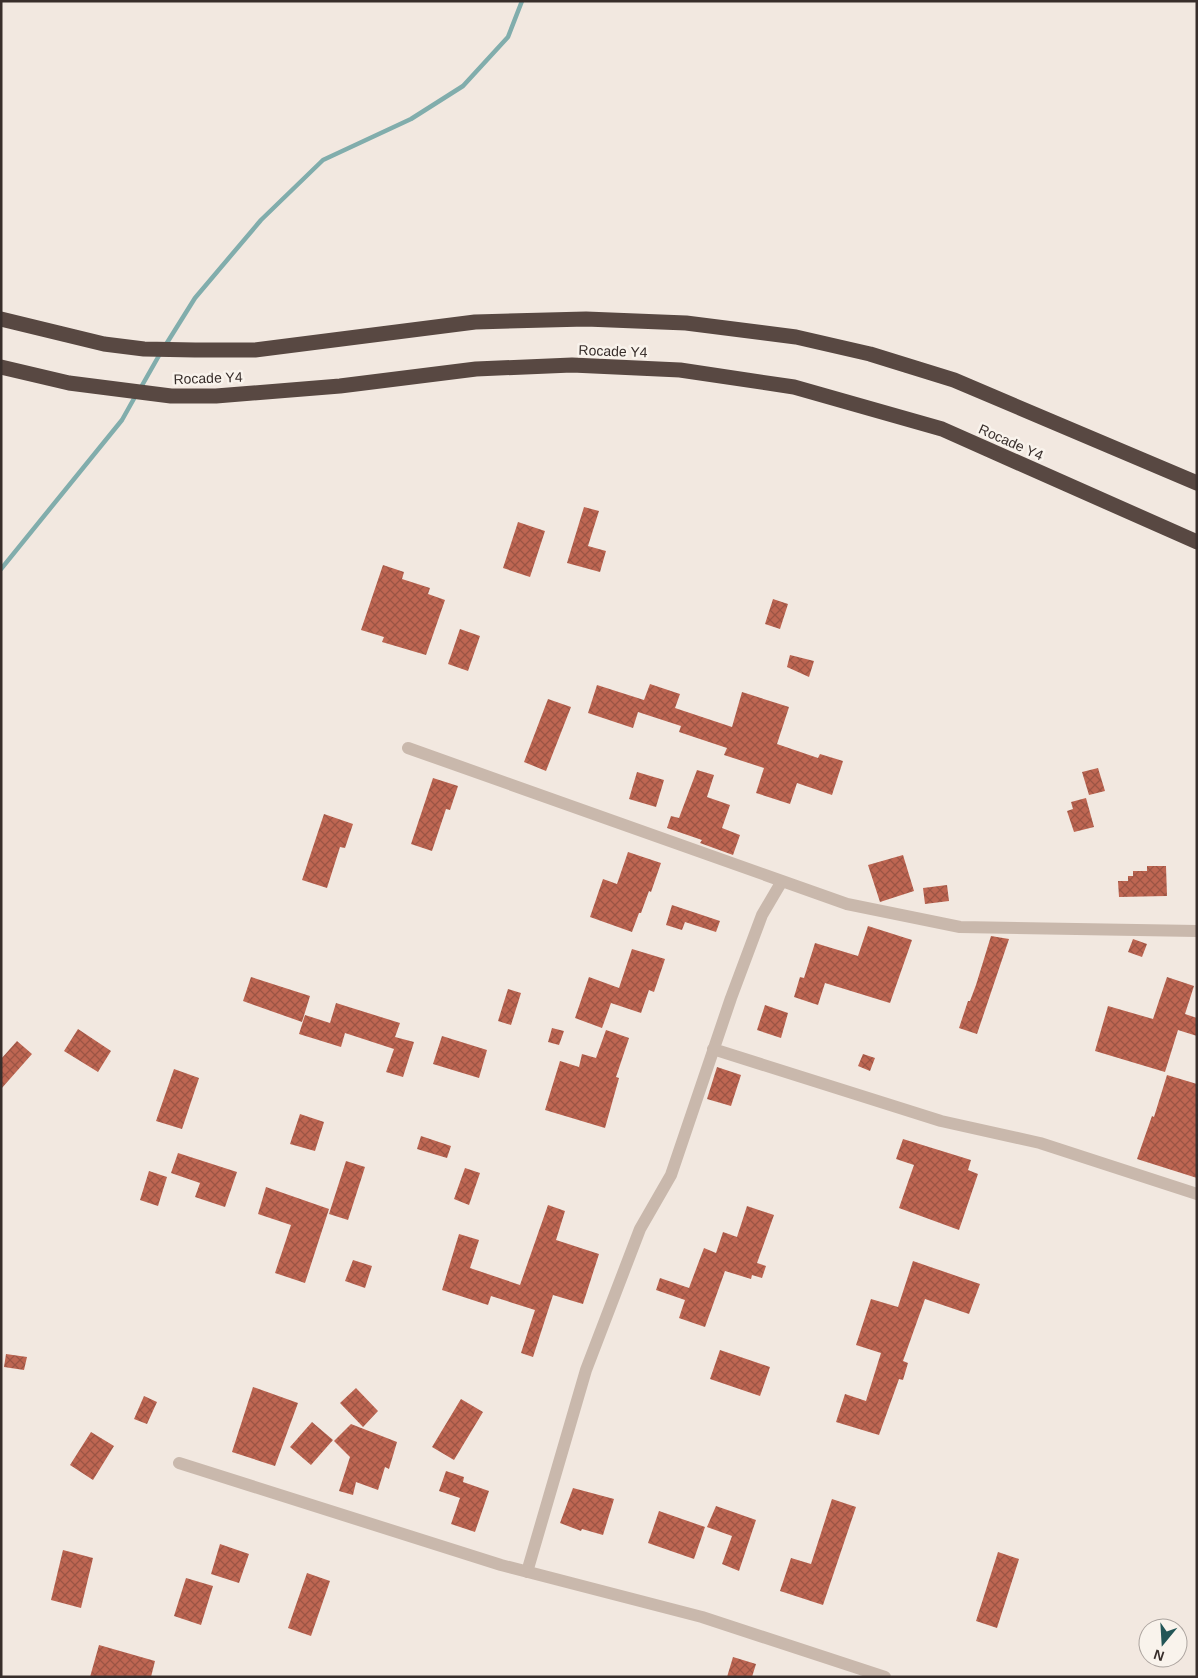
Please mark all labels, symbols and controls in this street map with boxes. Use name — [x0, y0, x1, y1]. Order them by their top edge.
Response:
street label: Rocade Y4 — [578, 342, 648, 360]
street label: Rocade Y4 — [173, 369, 243, 387]
street label: Rocade Y4 — [976, 421, 1046, 463]
north arrow — [1138, 1618, 1188, 1668]
text: N — [1152, 1646, 1166, 1665]

